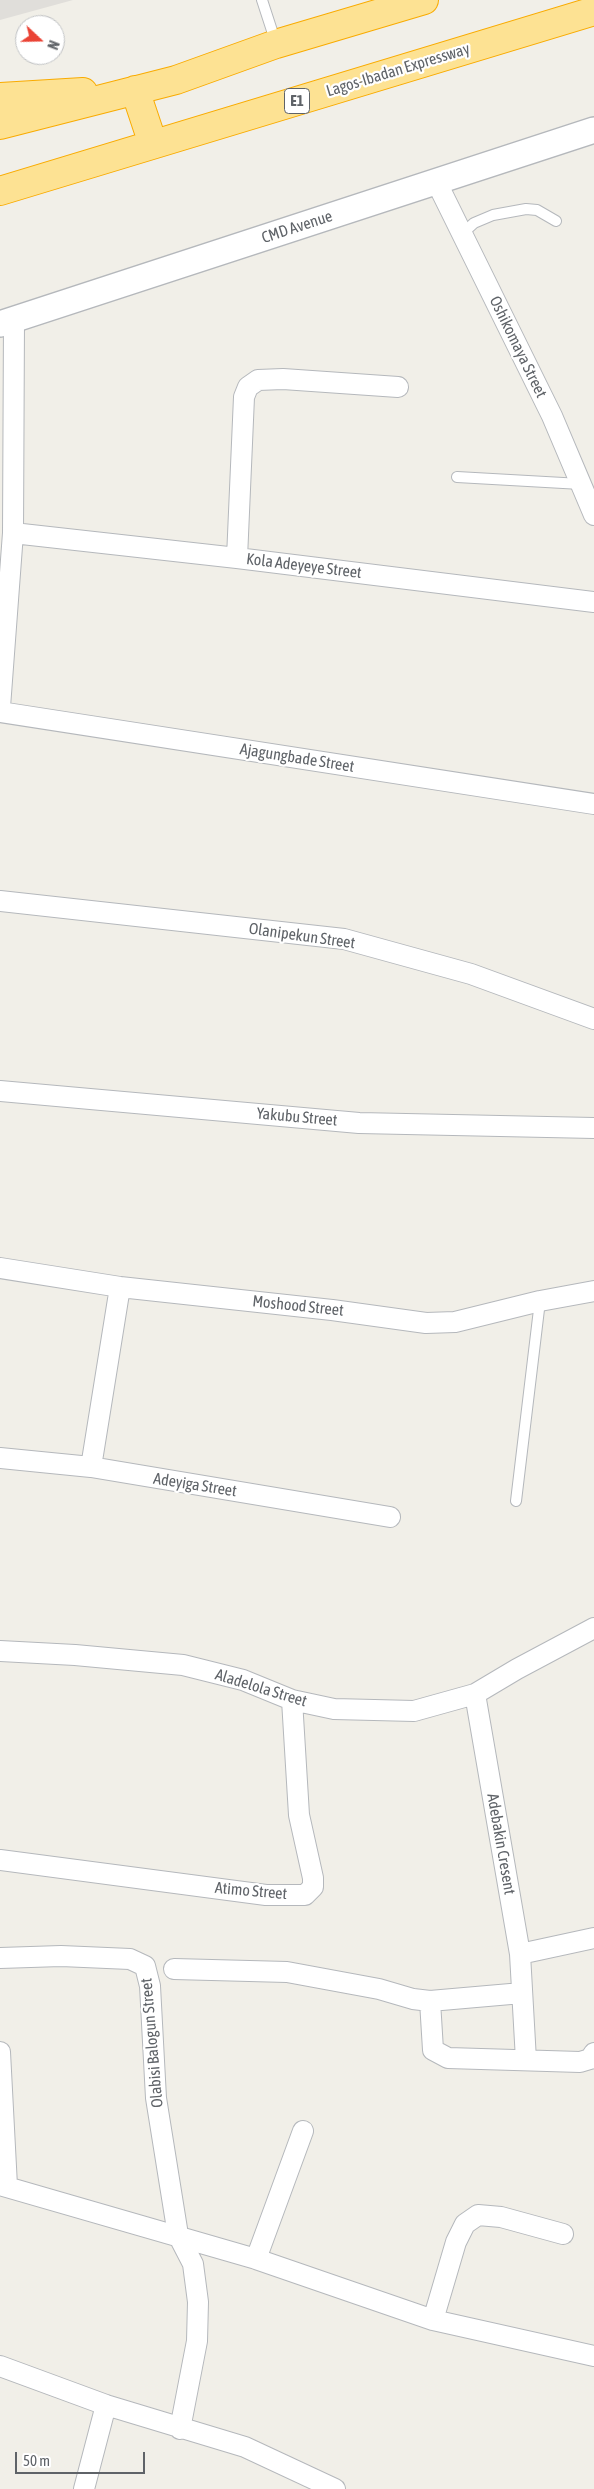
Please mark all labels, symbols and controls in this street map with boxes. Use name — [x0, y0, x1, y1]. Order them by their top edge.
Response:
north arrow — [15, 15, 65, 65]
text: N — [44, 38, 62, 52]
street label: Lagos-Ibadan Expressway — [324, 39, 472, 101]
road number: E1 — [284, 88, 310, 114]
street label: CMD Avenue — [259, 207, 335, 247]
street label: Oshikomaya Street — [485, 293, 551, 401]
street label: Kola Adeyeye Street — [245, 549, 363, 583]
street label: Ajagungbade Street — [239, 739, 355, 777]
street label: Olanipekun Street — [248, 919, 356, 953]
street label: Yakubu Street — [256, 1104, 338, 1130]
street label: Moshood Street — [251, 1292, 345, 1320]
street label: Adeyiga Street — [152, 1469, 238, 1501]
street label: Aladelola Street — [213, 1665, 309, 1711]
street label: Adebakin Cresent — [483, 1792, 519, 1896]
street label: Atimo Street — [214, 1878, 288, 1904]
street label: Olabisi Balogun Street — [137, 1977, 167, 2109]
scale bar — [18, 2442, 148, 2474]
text: 50 m — [23, 2452, 50, 2469]

